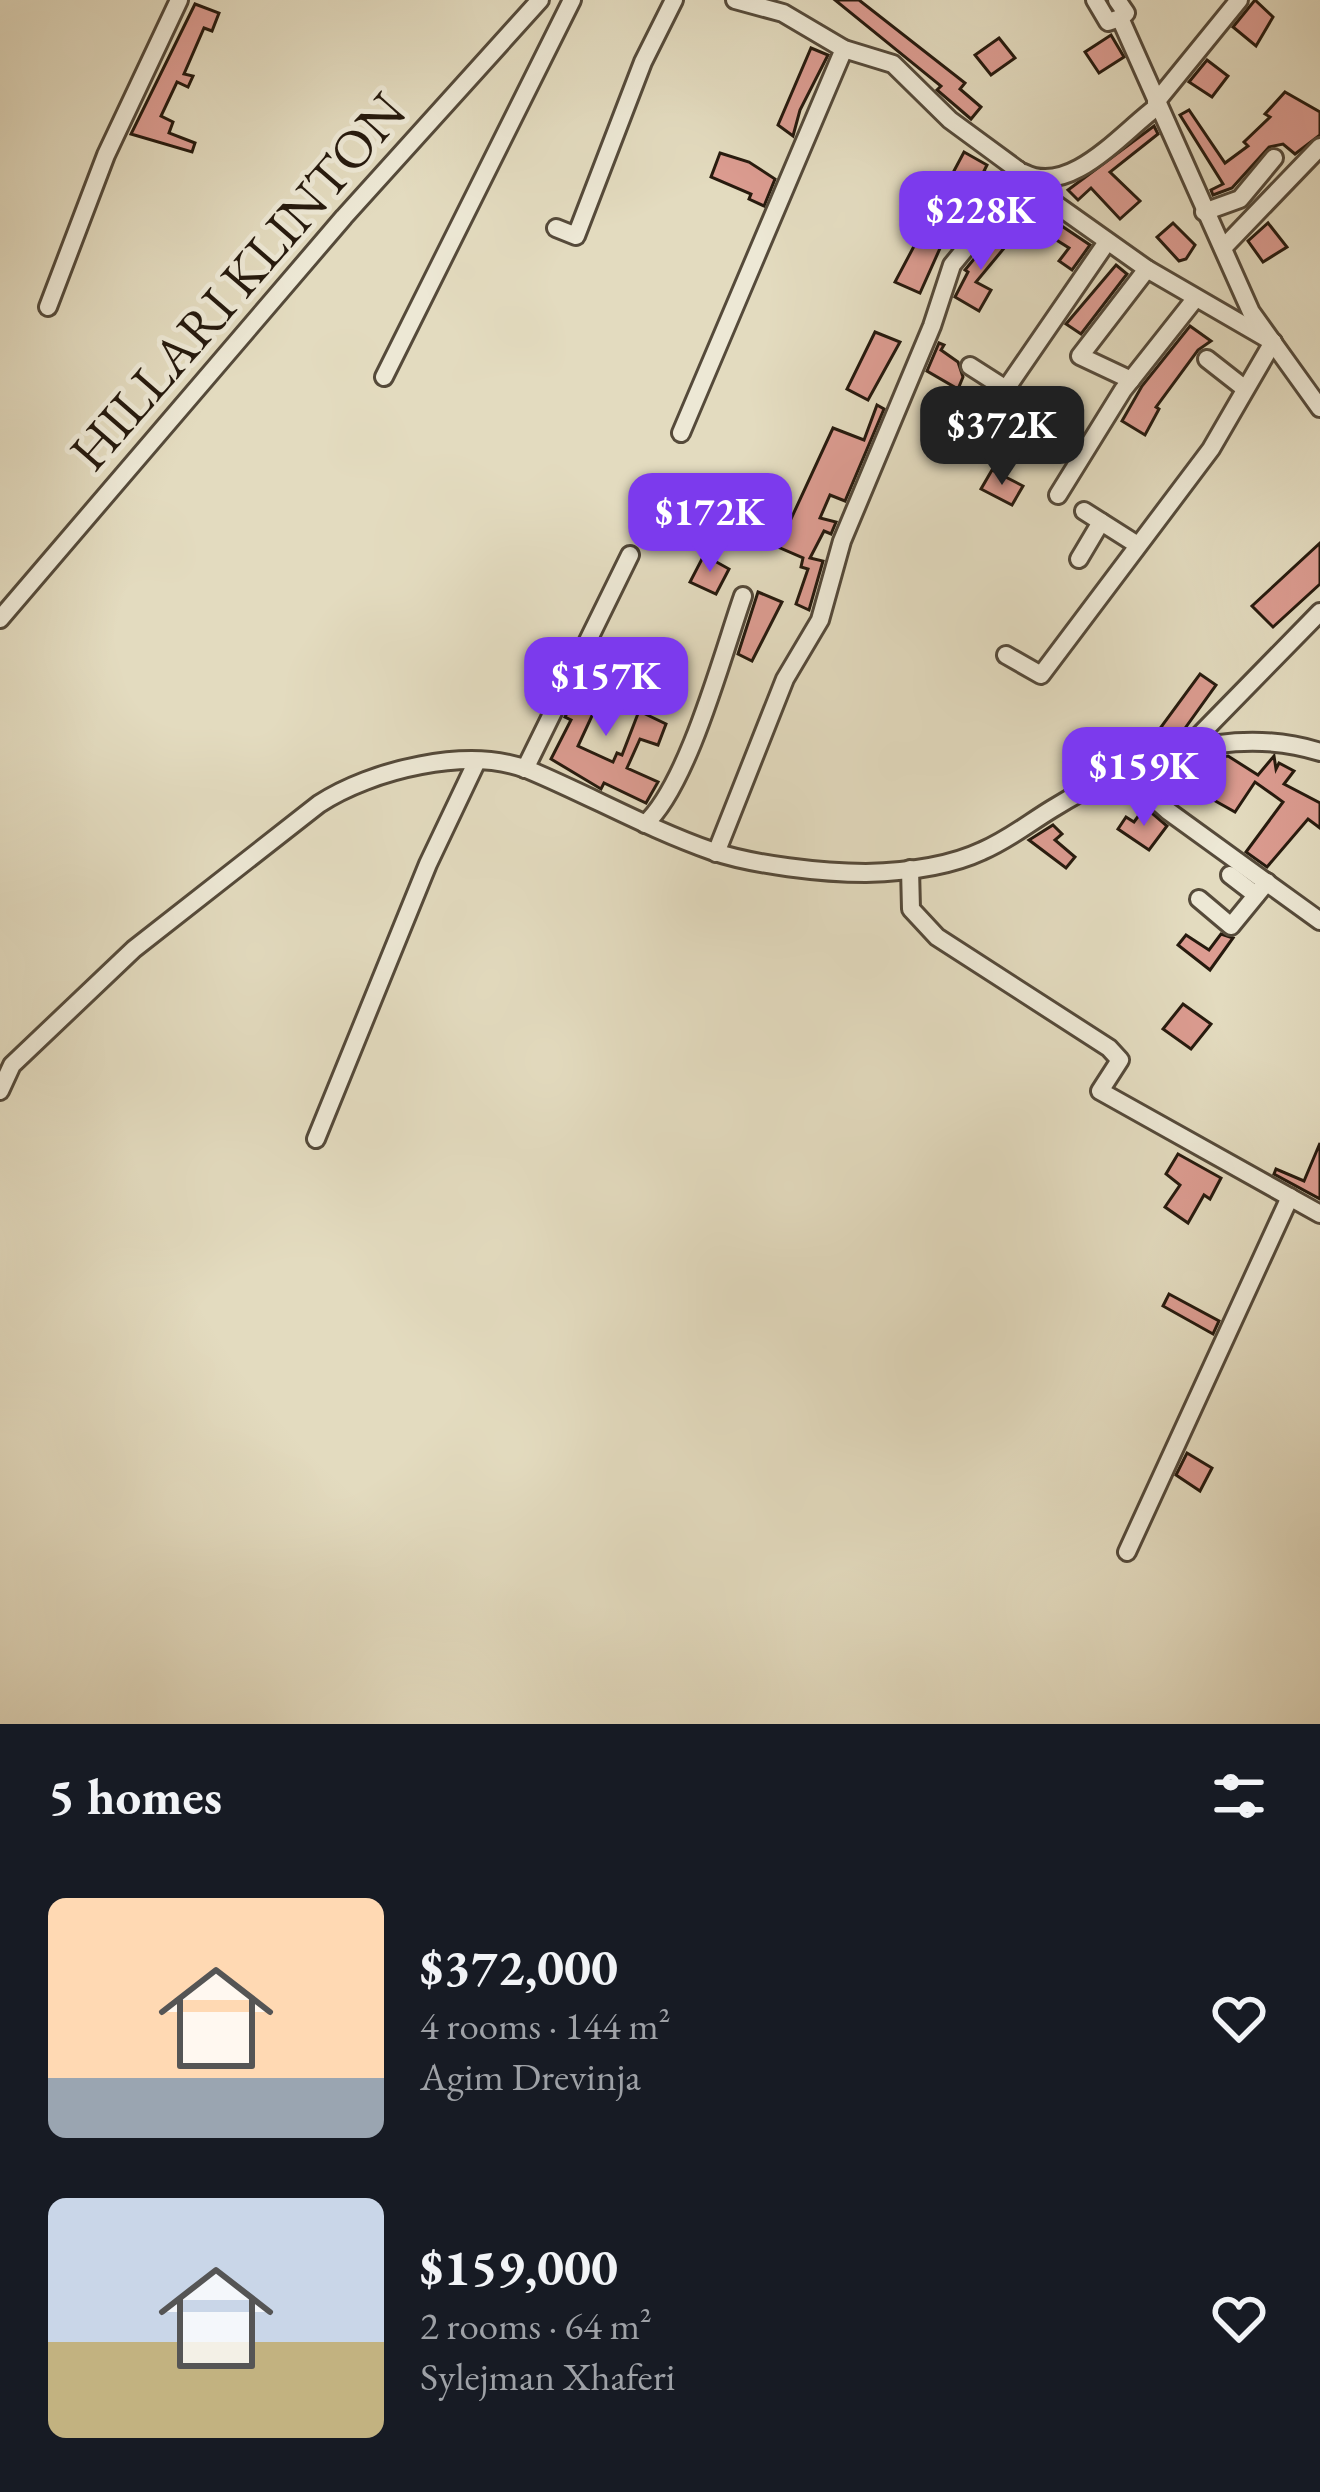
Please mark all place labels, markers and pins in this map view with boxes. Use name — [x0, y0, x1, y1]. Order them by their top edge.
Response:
pin: $228K — [897, 171, 1065, 273]
pin: $372K — [918, 386, 1086, 488]
pin: $172K — [626, 473, 794, 575]
pin: $157K — [522, 637, 690, 739]
pin: $159K — [1060, 727, 1228, 829]

